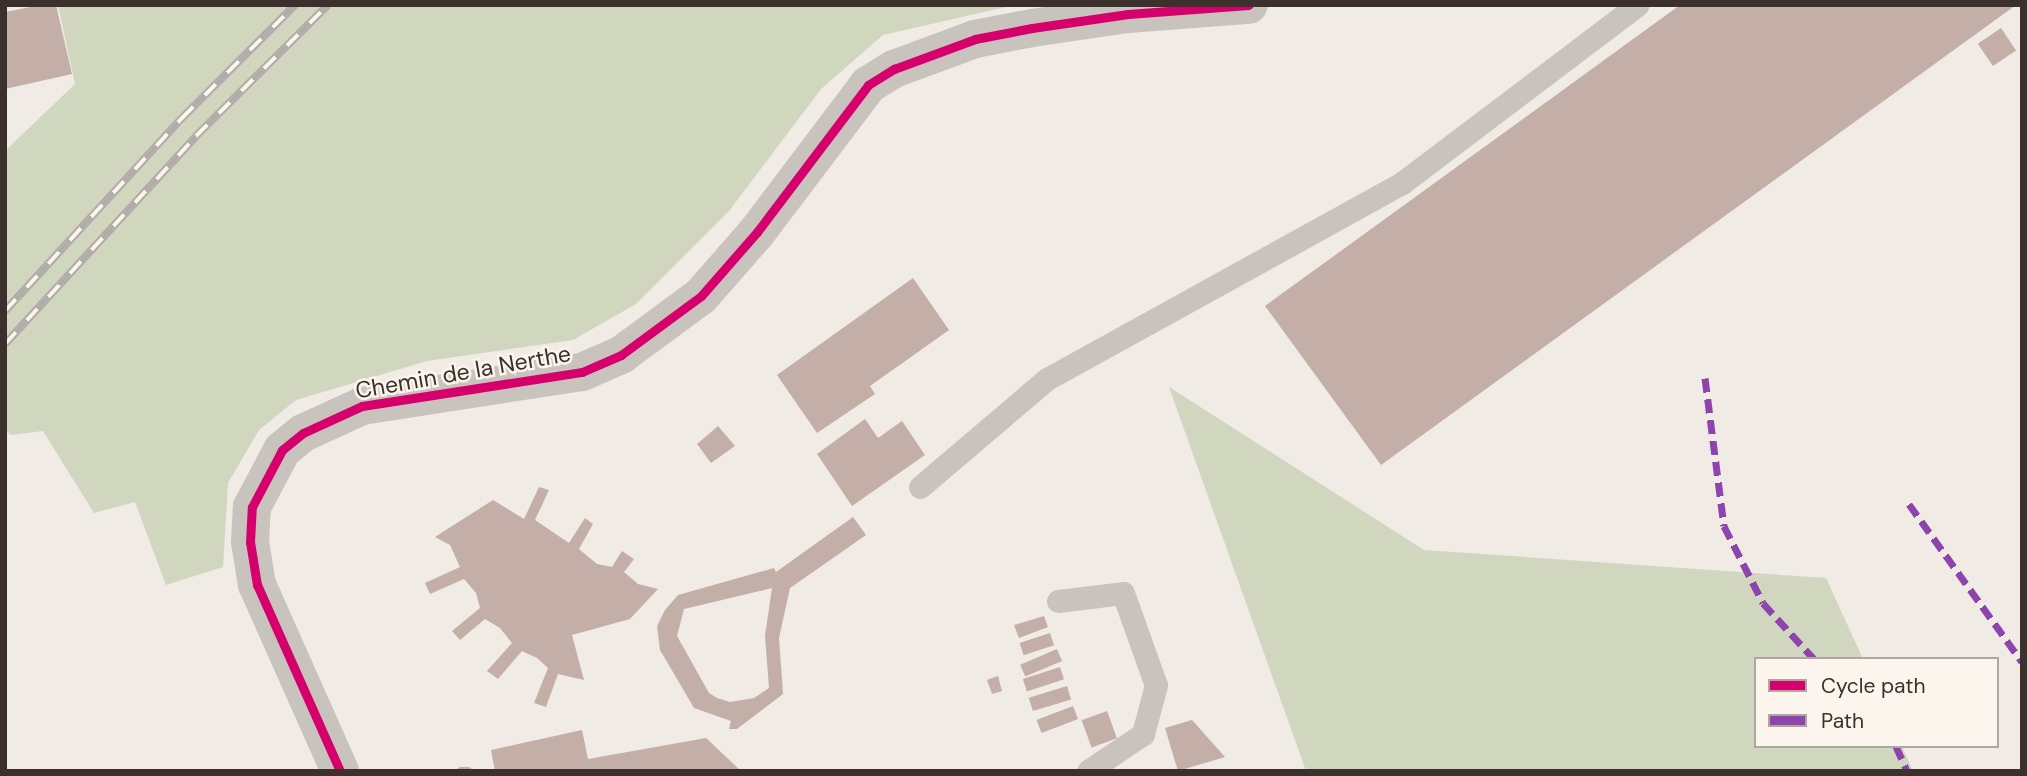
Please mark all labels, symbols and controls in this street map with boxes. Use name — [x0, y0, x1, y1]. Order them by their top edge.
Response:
street label: Chemin de la Nerthe — [353, 339, 573, 405]
legend — [1754, 657, 1999, 748]
text: Cycle path — [1821, 672, 1926, 700]
text: Path — [1821, 707, 1864, 735]

